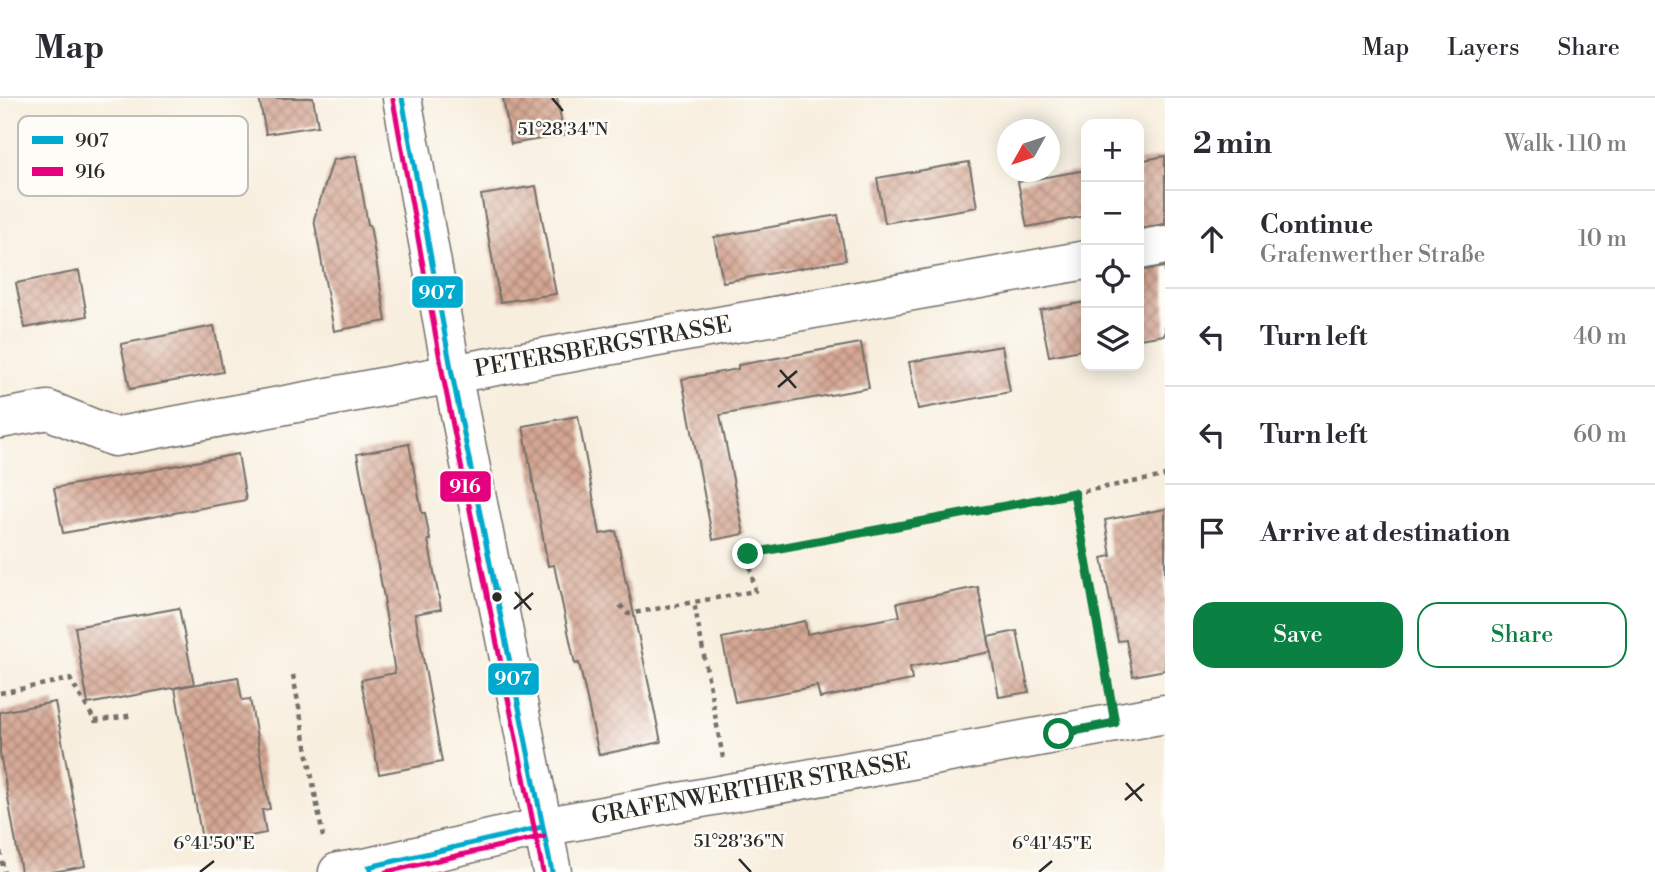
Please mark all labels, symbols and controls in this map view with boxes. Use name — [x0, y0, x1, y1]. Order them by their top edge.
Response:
text: Map — [35, 28, 104, 69]
text: Map — [1362, 33, 1409, 63]
text: Layers — [1447, 33, 1519, 63]
text: Share — [1557, 33, 1620, 63]
legend — [18, 116, 248, 196]
text: 51°28'34"N — [518, 118, 609, 141]
north arrow — [997, 119, 1060, 182]
map controls — [1081, 119, 1144, 371]
button: + — [1081, 119, 1144, 182]
text: 2 min — [1193, 125, 1272, 163]
text: 907 — [75, 129, 109, 153]
text: Walk · 110 m — [1504, 130, 1627, 158]
text: 916 — [75, 160, 105, 184]
button: − — [1081, 182, 1144, 245]
text: Continue — [1260, 209, 1373, 241]
icon: ahead — [1193, 220, 1231, 258]
text: 10 m — [1578, 225, 1627, 253]
text: Grafenwerther Straße — [1260, 241, 1485, 269]
button: locate — [1081, 245, 1144, 308]
line badge: 907 — [411, 275, 464, 309]
text: 907 — [419, 281, 455, 305]
button: layers — [1081, 308, 1144, 371]
street label: PETERSBERGSTRASSE — [472, 311, 734, 383]
icon: left — [1193, 318, 1231, 356]
text: Turn left — [1260, 321, 1368, 353]
text: 40 m — [1573, 323, 1627, 351]
icon: left — [1193, 416, 1231, 454]
text: Turn left — [1260, 419, 1368, 451]
text: 60 m — [1573, 421, 1627, 449]
line badge: 916 — [439, 470, 492, 503]
text: 916 — [449, 475, 481, 499]
icon: arrive — [1193, 514, 1231, 552]
text: Arrive at destination — [1260, 517, 1510, 549]
route end — [732, 538, 763, 569]
unlabelled marker — [490, 590, 504, 604]
button: Save — [1193, 602, 1403, 668]
button: Share — [1417, 602, 1627, 668]
line badge: 907 — [487, 662, 540, 696]
text: 907 — [495, 667, 531, 691]
route start — [1043, 718, 1074, 749]
street label: GRAFENWERTHER STRASSE — [589, 747, 913, 831]
text: 51°28'36"N — [694, 830, 785, 853]
text: 6°41'50"E — [173, 832, 255, 855]
text: 6°41'45"E — [1012, 832, 1092, 855]

